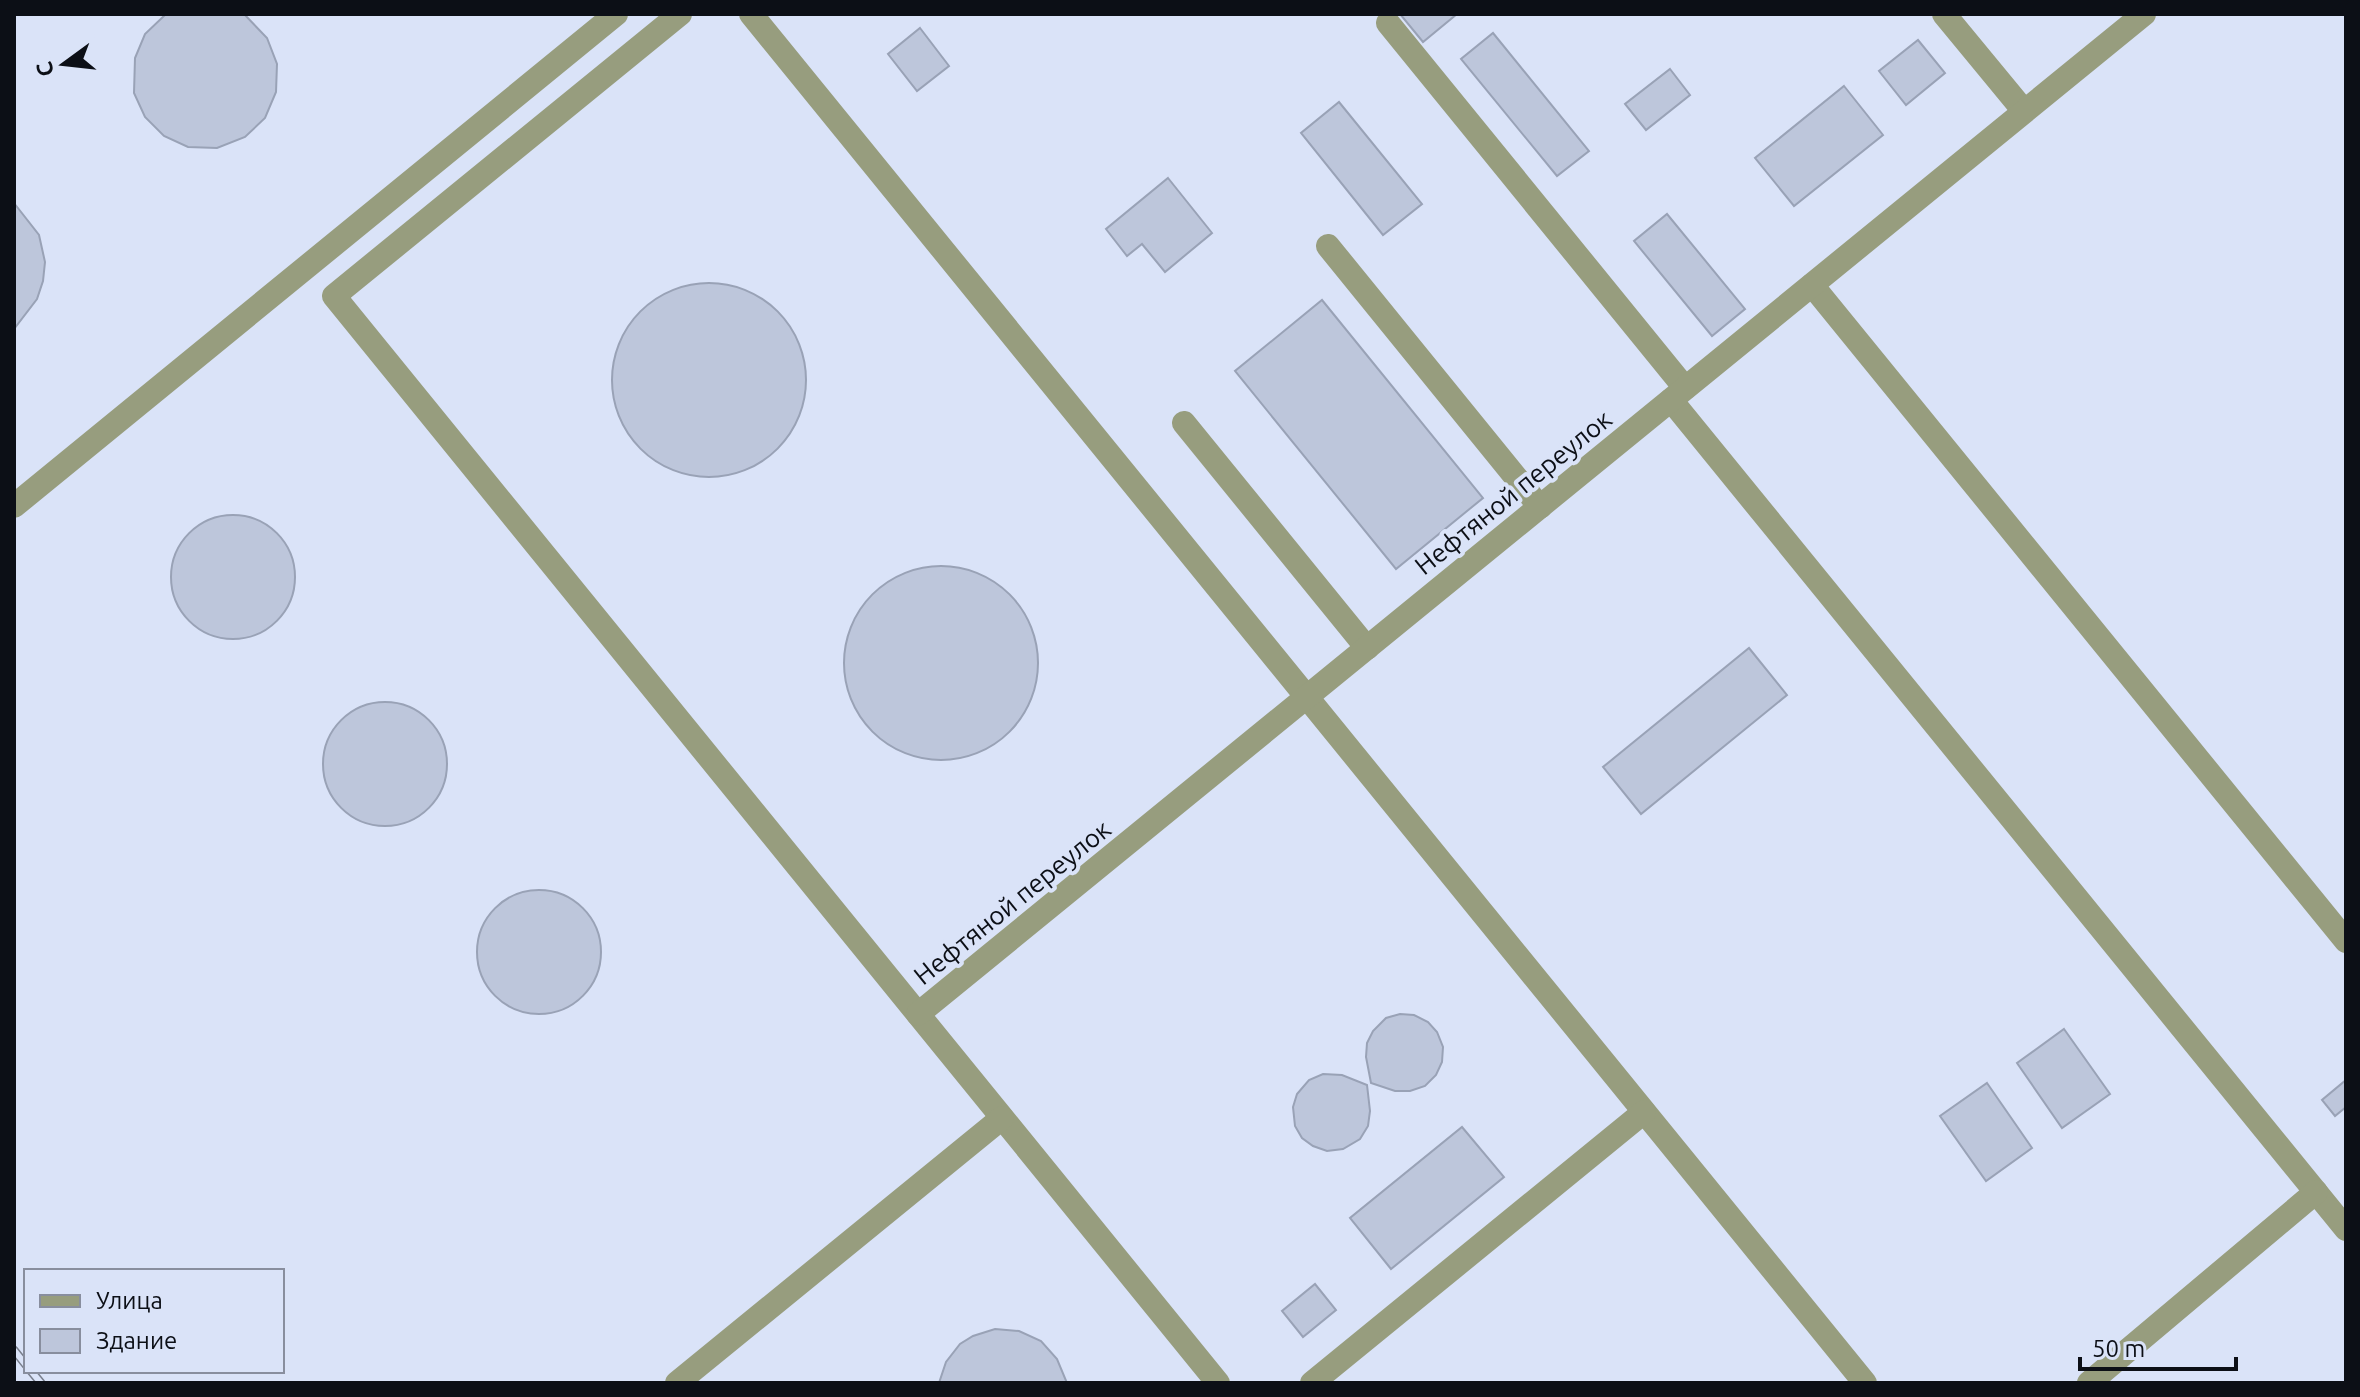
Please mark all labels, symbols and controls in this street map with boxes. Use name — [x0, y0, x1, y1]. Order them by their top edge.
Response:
north arrow — [24, 24, 104, 104]
text: С — [30, 59, 58, 79]
street label: Нефтяной переулок — [1409, 404, 1617, 580]
street label: Нефтяной переулок — [908, 814, 1116, 990]
legend — [24, 1269, 284, 1373]
text: Улица — [96, 1287, 163, 1314]
scale bar — [2080, 1321, 2236, 1371]
text: Здание — [96, 1327, 177, 1354]
text: 50 m — [2092, 1335, 2145, 1362]

